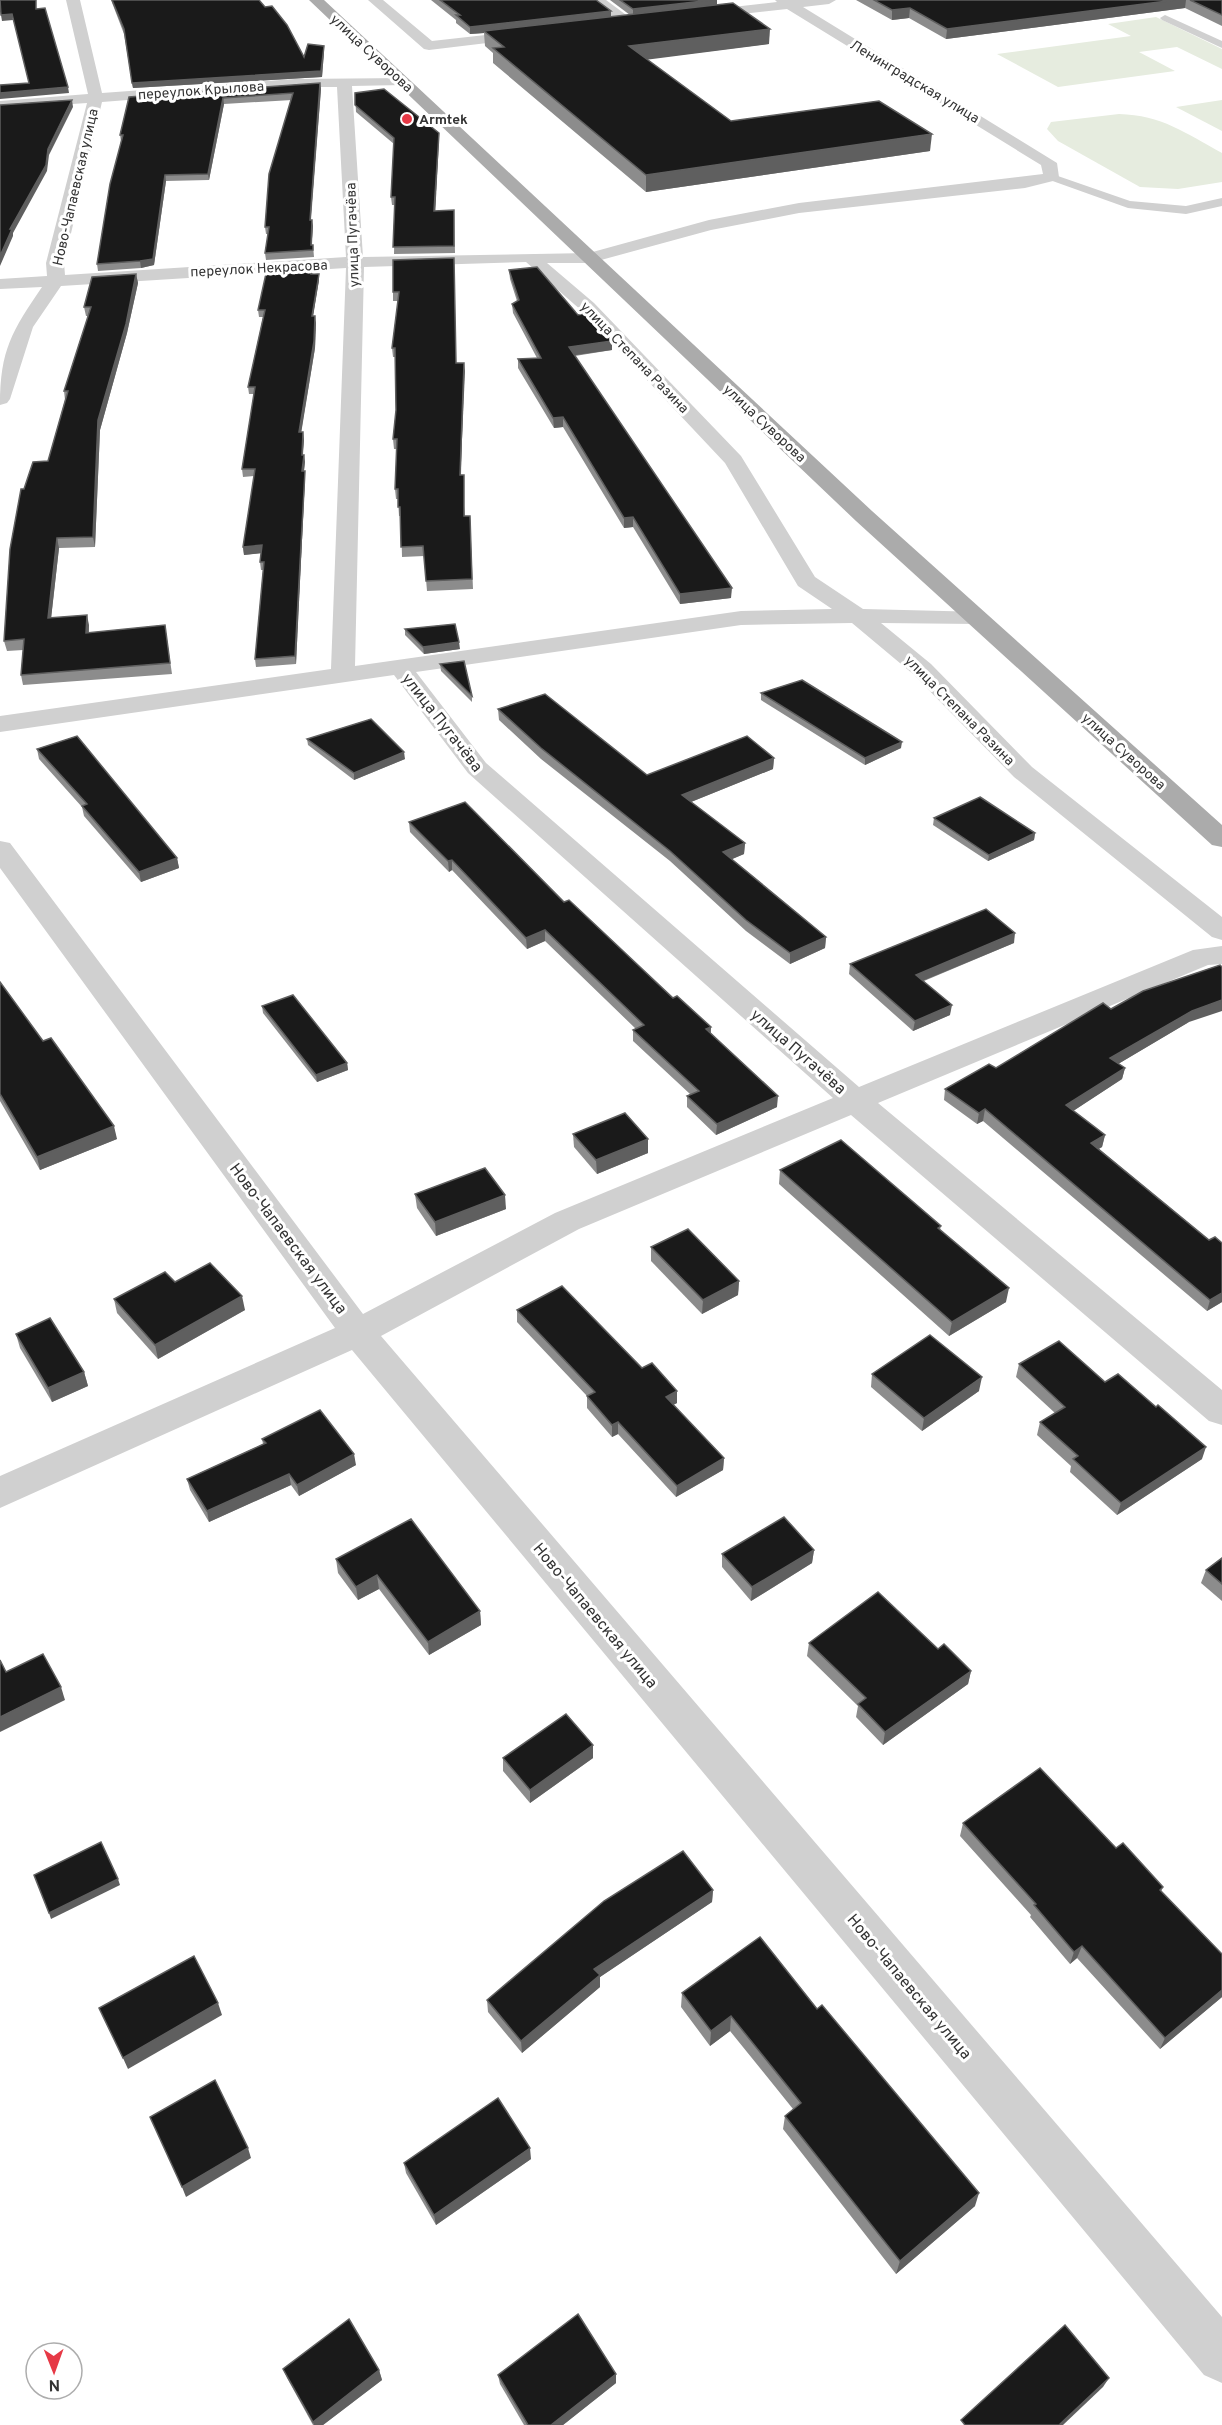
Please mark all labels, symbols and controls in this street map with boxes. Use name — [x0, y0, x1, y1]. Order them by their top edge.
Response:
street label: улица Суворова — [326, 11, 416, 97]
street label: Ленинградская улица — [846, 37, 982, 128]
street label: переулок Крылова — [137, 79, 265, 104]
street label: Ново-Чапаевская улица — [50, 107, 103, 268]
marker: Armtek — [400, 112, 414, 126]
place label: Armtek — [419, 112, 468, 129]
street label: улица Пугачёва — [343, 182, 364, 288]
street label: переулок Некрасова — [190, 257, 328, 282]
street label: улица Степана Разина — [576, 299, 692, 417]
street label: улица Суворова — [719, 381, 809, 467]
street label: улица Степана Разина — [900, 652, 1018, 770]
street label: улица Пугачёва — [397, 670, 486, 777]
street label: улица Суворова — [1078, 710, 1168, 794]
street label: улица Пугачёва — [746, 1006, 850, 1099]
street label: Ново-Чапаевская улица — [224, 1160, 351, 1319]
street label: Ново-Чапаевская улица — [528, 1540, 661, 1693]
street label: Ново-Чапаевская улица — [842, 1911, 975, 2064]
north arrow — [24, 2341, 84, 2401]
text: N — [48, 2374, 60, 2394]

